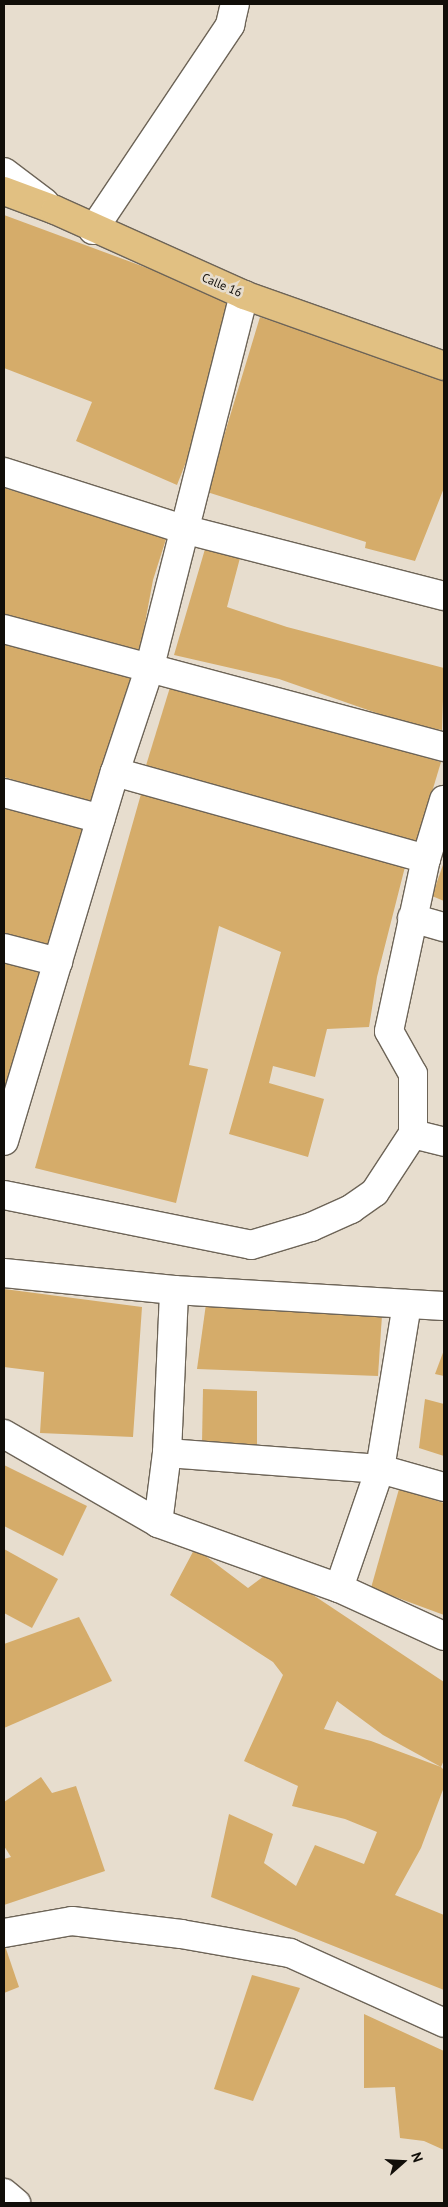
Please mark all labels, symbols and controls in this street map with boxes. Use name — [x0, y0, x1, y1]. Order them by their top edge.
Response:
street label: Calle 16 — [200, 270, 244, 300]
north arrow — [378, 2137, 428, 2187]
text: N — [407, 2150, 427, 2164]

